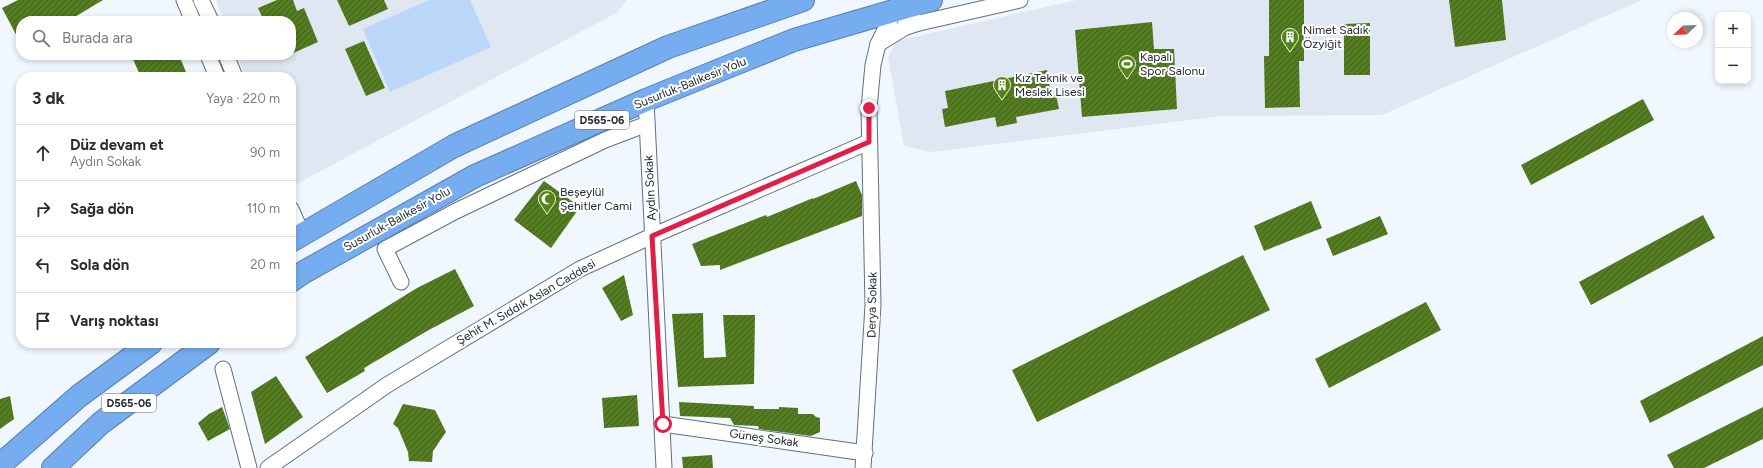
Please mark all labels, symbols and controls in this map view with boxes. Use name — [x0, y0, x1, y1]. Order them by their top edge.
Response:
north arrow — [1667, 12, 1703, 48]
map controls — [1715, 12, 1751, 84]
button: + — [1715, 12, 1751, 48]
search box — [16, 16, 296, 60]
place label: Nimet Sadık Özyiğit — [1303, 23, 1369, 51]
icon: search — [30, 27, 52, 49]
building icon: Nimet Sadık Özyiğit — [1280, 27, 1300, 52]
text: Burada ara — [62, 29, 133, 47]
button: − — [1715, 48, 1751, 84]
place label: Kapalı Spor Salonu — [1140, 50, 1205, 78]
street label: Susurluk-Balıkesir Yolu — [632, 54, 748, 112]
sports icon: Kapalı Spor Salonu — [1117, 54, 1137, 79]
place label: Kız Teknik ve Meslek Lisesi — [1015, 71, 1085, 99]
building icon: Kız Teknik ve Meslek Lisesi — [992, 75, 1012, 100]
text: 3 dk — [32, 88, 65, 108]
text: Yaya · 220 m — [206, 91, 280, 106]
route end — [860, 99, 878, 117]
road number: D565-06 — [575, 111, 629, 129]
text: Düz devam et — [70, 136, 164, 154]
icon: ahead — [32, 142, 54, 164]
text: 90 m — [250, 145, 280, 160]
text: Aydın Sokak — [70, 154, 141, 169]
street label: Aydın Sokak — [641, 155, 659, 221]
street label: Susurluk-Balıkesir Yolu — [341, 184, 453, 254]
place label: Beşeylül Şehitler Cami — [560, 185, 632, 213]
mosque icon: Beşeylül Şehitler Cami — [537, 189, 557, 214]
icon: right — [32, 198, 54, 220]
text: Sağa dön — [70, 200, 134, 218]
text: 110 m — [247, 201, 280, 216]
icon: left — [32, 254, 54, 276]
text: Sola dön — [70, 256, 129, 274]
street label: Şehit M. Sıddık Aslan Caddesi — [454, 256, 598, 348]
text: 20 m — [250, 257, 280, 272]
street label: Derya Sokak — [864, 272, 880, 338]
icon: arrive — [32, 310, 54, 332]
text: Varış noktası — [70, 312, 159, 330]
road number: D565-06 — [102, 394, 156, 412]
route start — [654, 415, 672, 433]
street label: Güneş Sokak — [729, 426, 800, 450]

